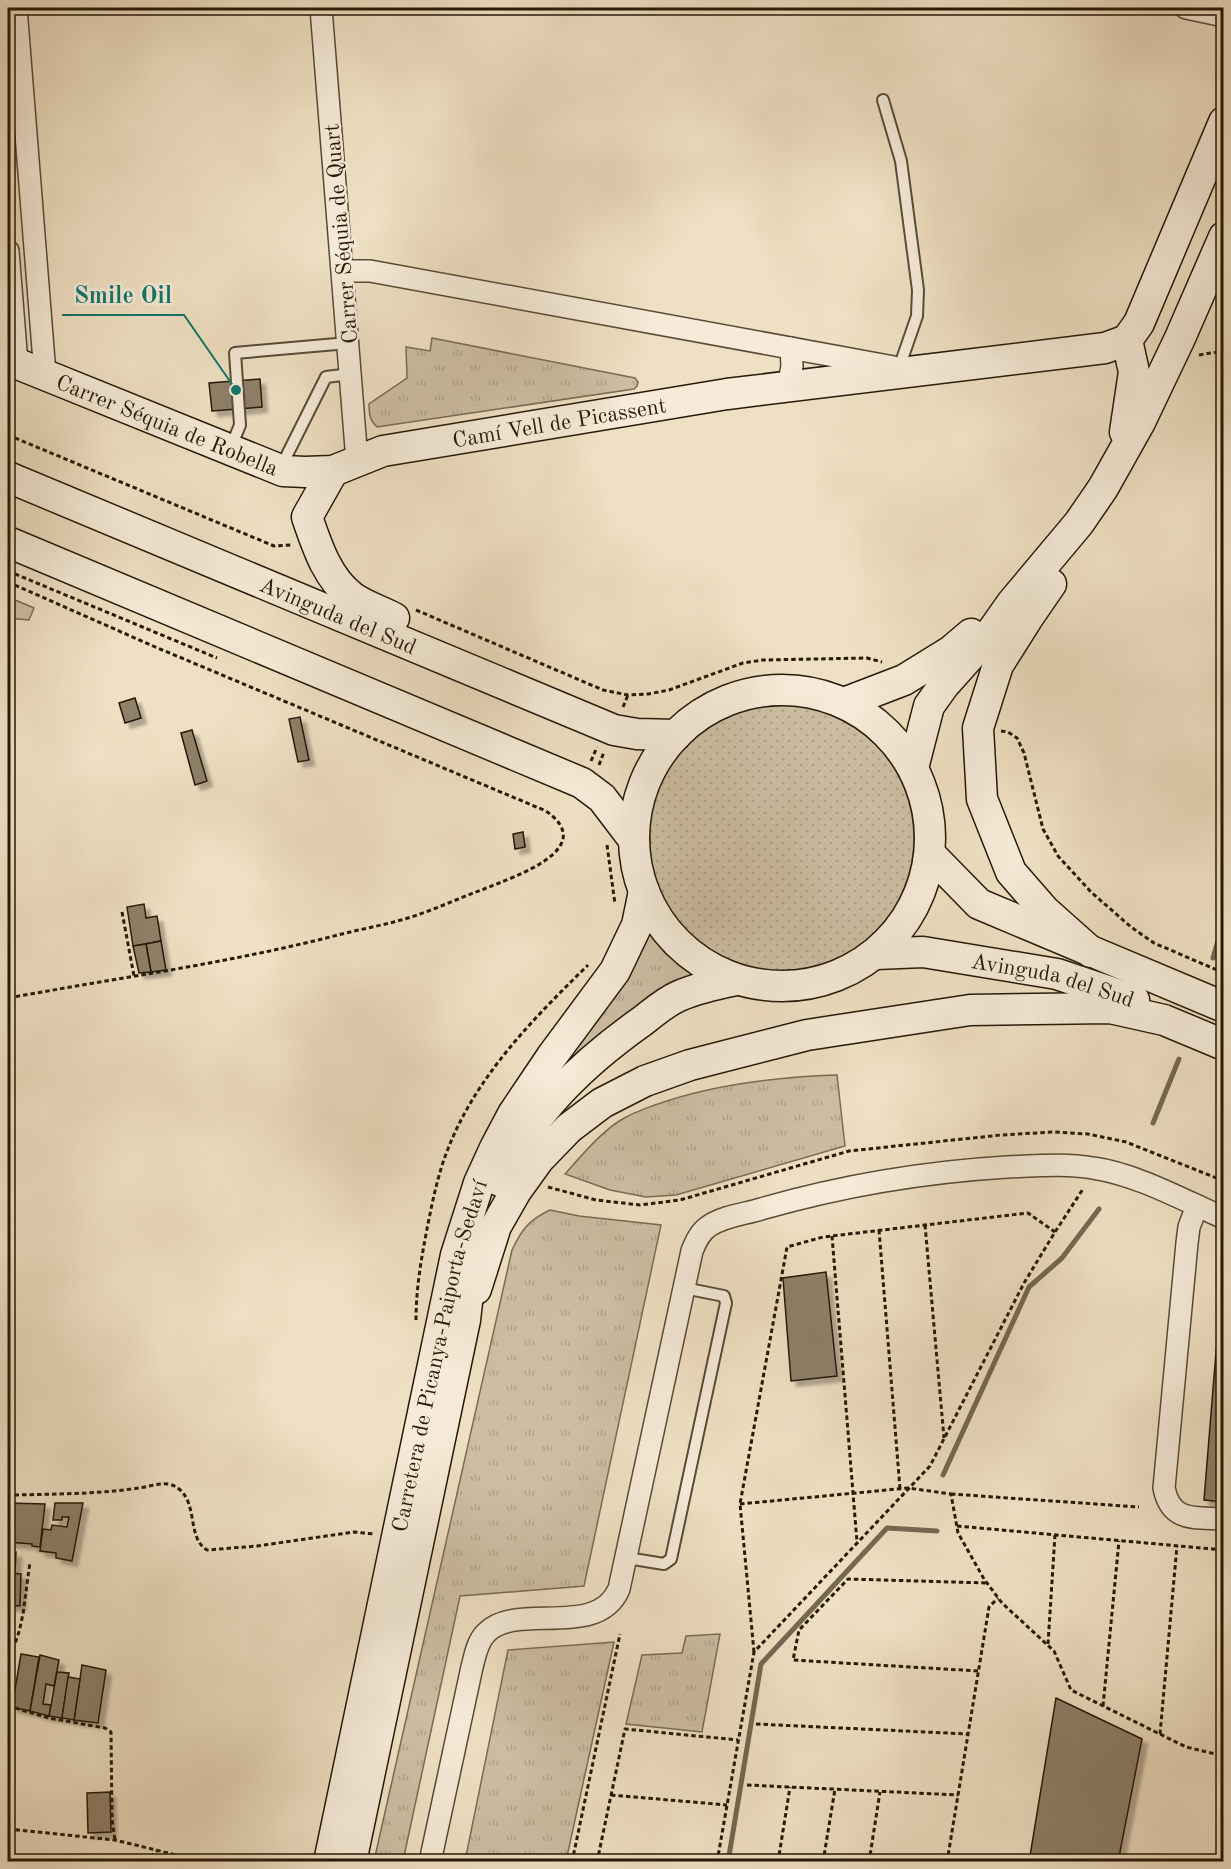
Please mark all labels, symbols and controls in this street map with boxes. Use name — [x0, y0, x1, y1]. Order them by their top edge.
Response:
street label: Carrer Séquia de Quart — [321, 123, 363, 345]
callout: Smile Oil — [62, 273, 184, 315]
text: Smile Oil — [74, 285, 172, 309]
street label: Carrer Séquia de Robella — [53, 372, 281, 481]
street label: Camí Vell de Picassent — [451, 395, 668, 452]
street label: Avinguda del Sud — [256, 574, 419, 659]
street label: Avinguda del Sud — [969, 951, 1137, 1012]
street label: Carretera de Picanya-Paiporta-Sedaví — [389, 1177, 493, 1534]

